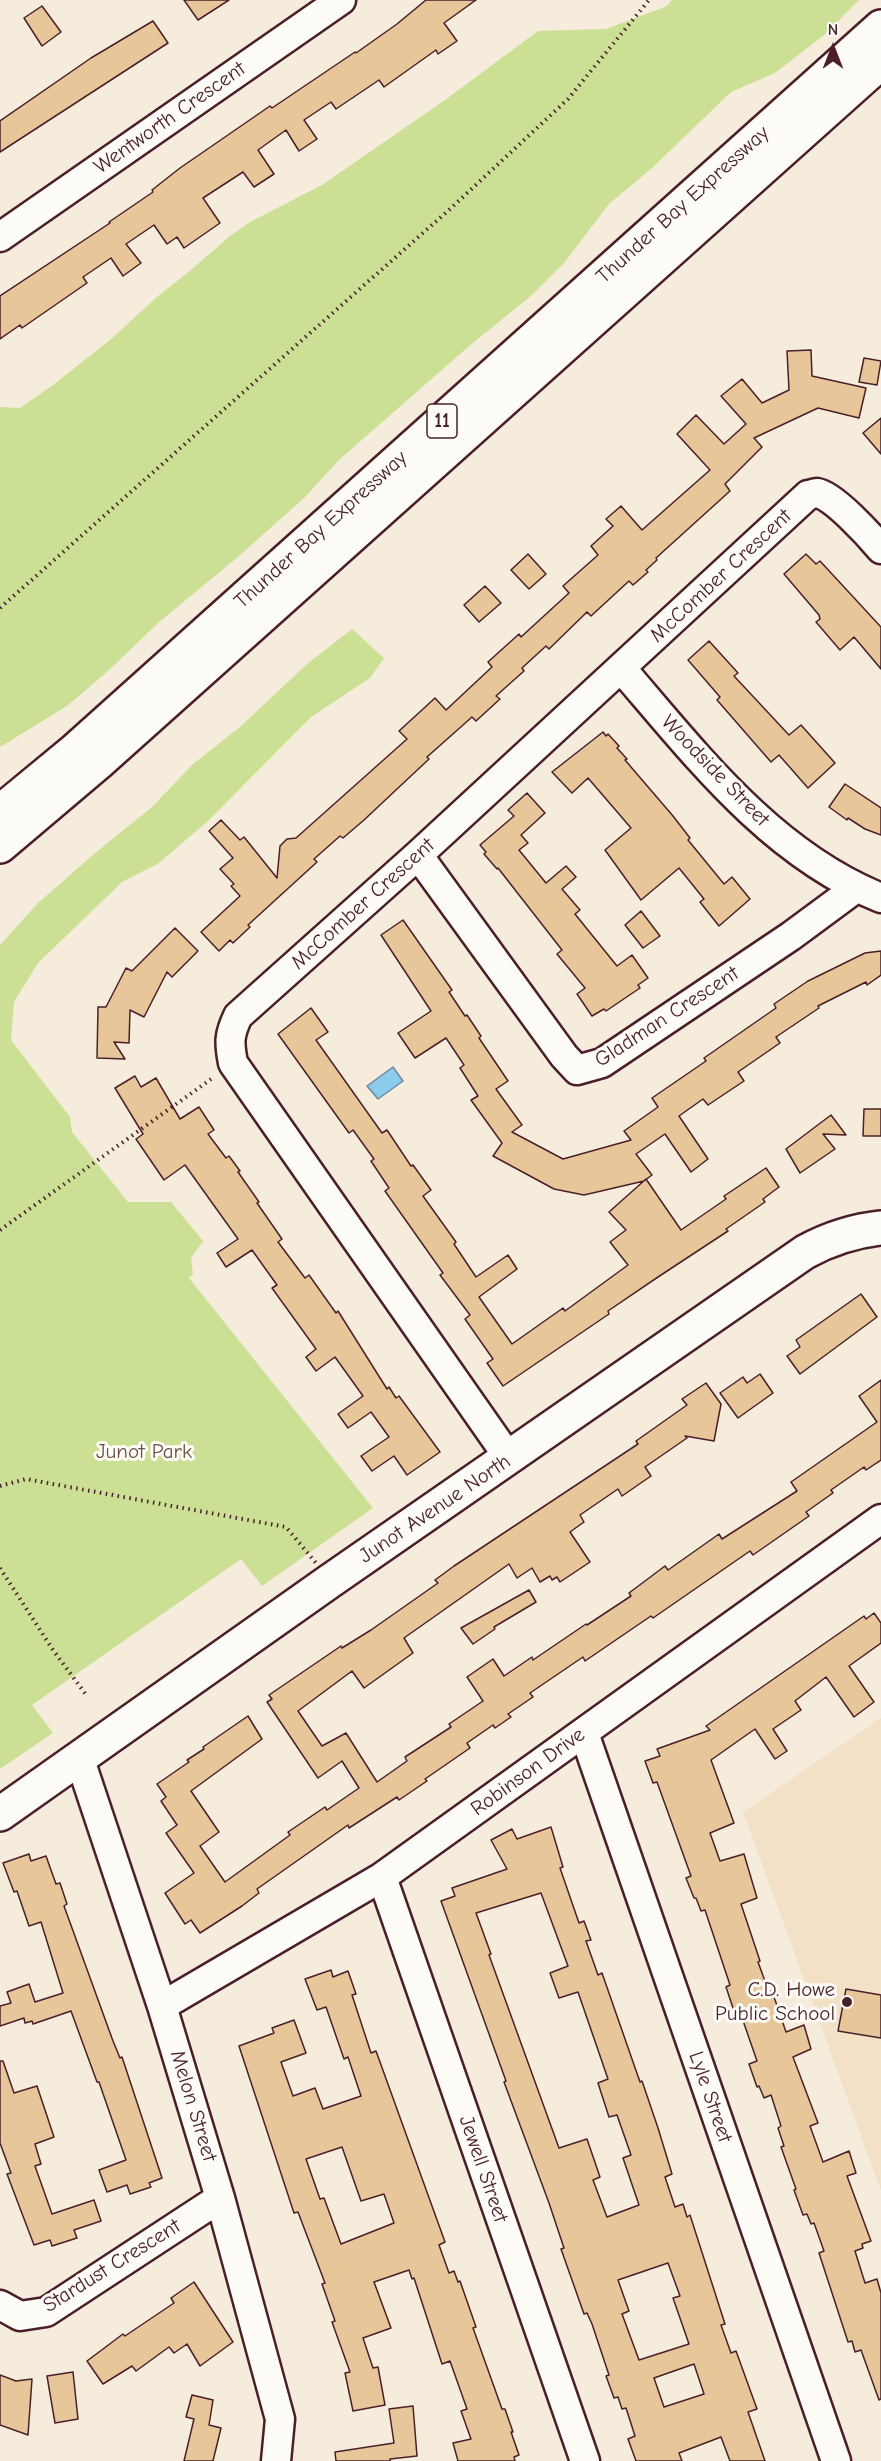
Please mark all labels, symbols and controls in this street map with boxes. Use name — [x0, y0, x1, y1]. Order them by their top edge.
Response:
north arrow — [803, 18, 863, 78]
text: N — [828, 21, 838, 39]
street label: Wentworth Crescent — [89, 56, 251, 180]
street label: Thunder Bay Expressway — [591, 121, 775, 289]
road number: 11 — [427, 404, 457, 438]
street label: Thunder Bay Expressway — [229, 446, 413, 614]
street label: McComber Crescent — [645, 504, 797, 648]
street label: Woodside Street — [655, 710, 775, 832]
street label: McComber Crescent — [286, 833, 440, 975]
street label: Gladman Crescent — [590, 961, 744, 1073]
park label: Junot Park — [96, 1439, 192, 1465]
street label: Junot Avenue North — [354, 1449, 516, 1569]
street label: Robinson Drive — [466, 1722, 590, 1822]
place label: C.D. Howe Public School — [715, 1977, 835, 2027]
marker: C.D. Howe Public School — [840, 1995, 854, 2009]
street label: Melon Street — [164, 2047, 222, 2165]
street label: Lyle Street — [683, 2048, 737, 2146]
street label: Jewell Street — [453, 2112, 513, 2226]
street label: Stardust Crescent — [39, 2214, 185, 2318]

